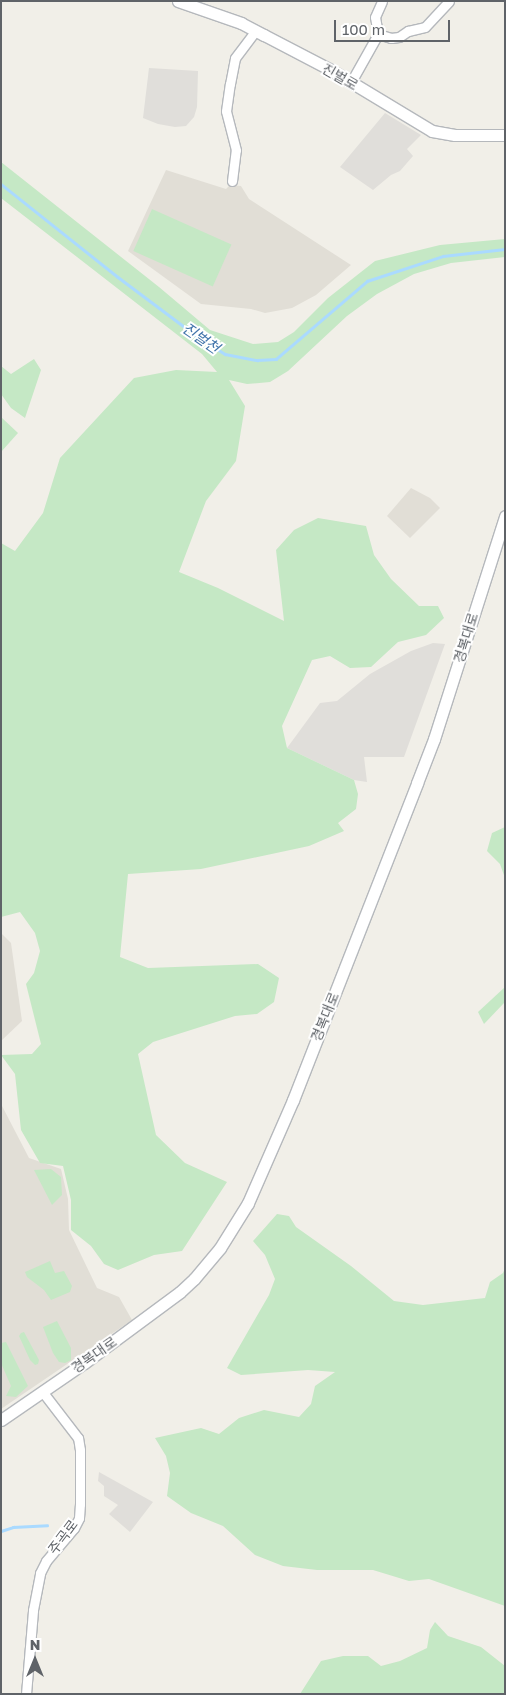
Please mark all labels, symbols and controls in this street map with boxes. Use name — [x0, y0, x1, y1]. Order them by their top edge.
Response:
scale bar — [336, 10, 452, 42]
text: 100 m — [342, 20, 385, 38]
street label: 진벌로 — [319, 60, 361, 94]
water label: 진벌천 — [179, 319, 223, 357]
street label: 경복대로 — [450, 611, 482, 665]
street label: 경복대로 — [308, 990, 342, 1044]
street label: 경복대로 — [68, 1333, 120, 1377]
street label: 주곡로 — [45, 1517, 81, 1557]
north arrow — [10, 1635, 60, 1685]
text: N — [30, 1636, 40, 1653]

